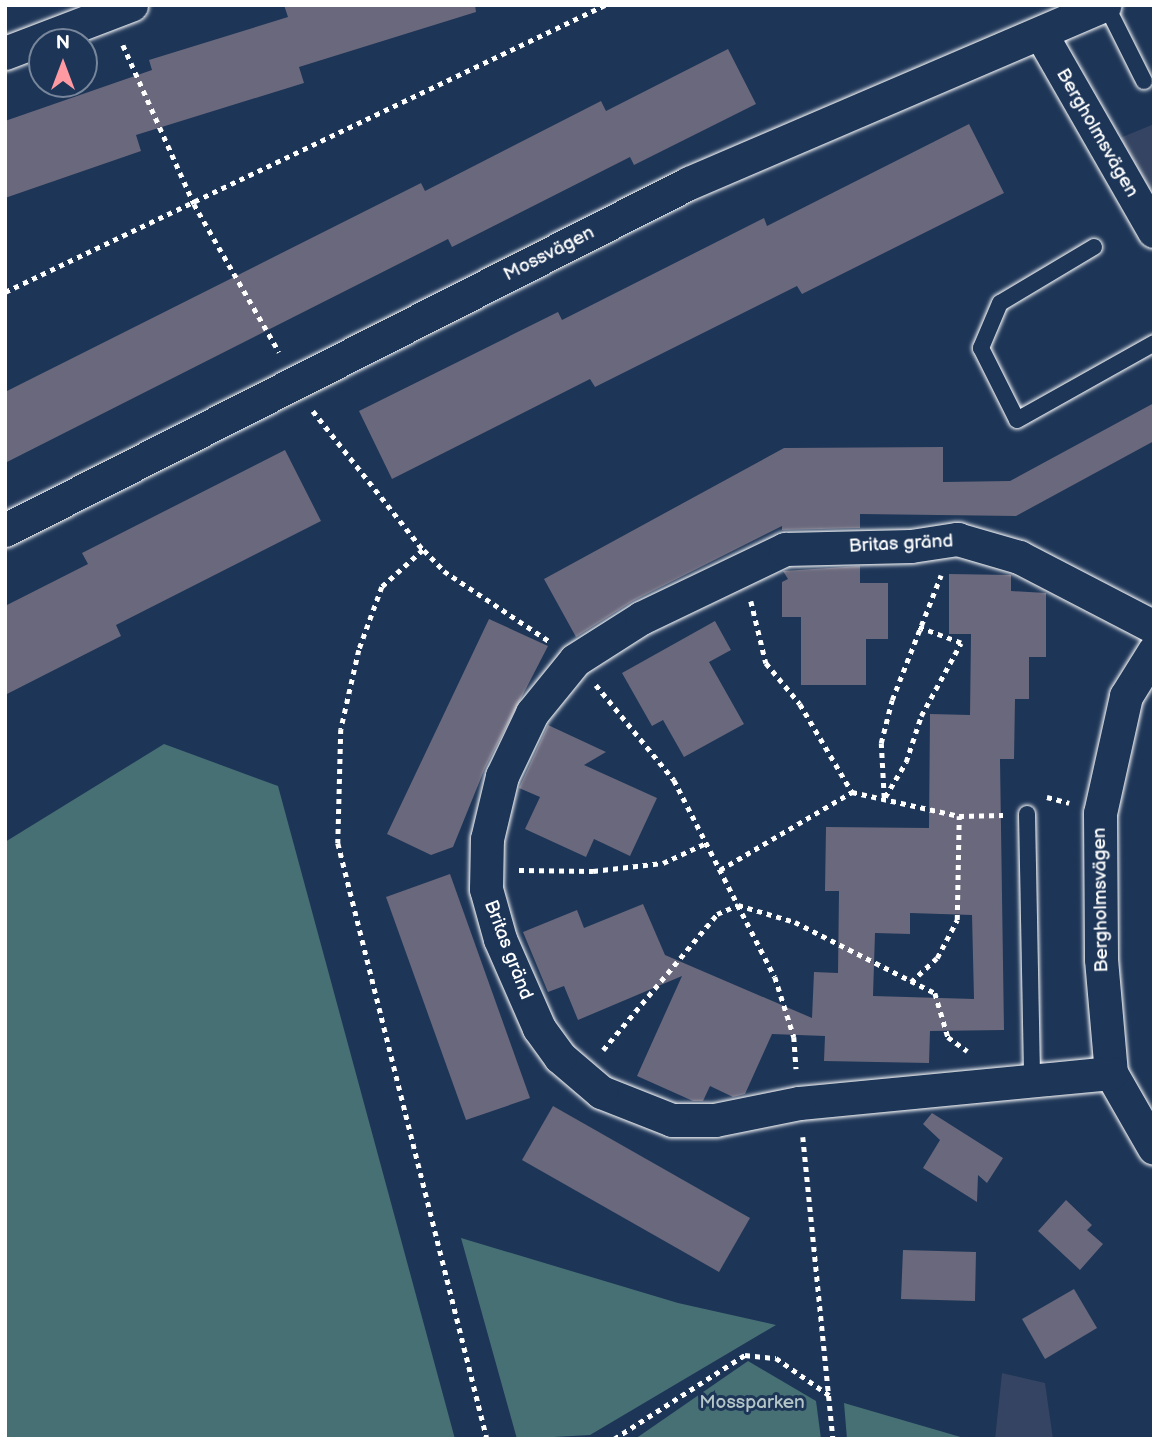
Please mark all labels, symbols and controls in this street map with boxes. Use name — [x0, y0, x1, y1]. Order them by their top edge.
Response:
north arrow — [28, 28, 98, 98]
text: N — [56, 32, 70, 55]
street label: Bergholmsvägen — [1051, 65, 1143, 201]
street label: Mossvägen — [500, 221, 598, 287]
street label: Britas gränd — [848, 530, 954, 558]
street label: Bergholmsvägen — [1088, 827, 1114, 973]
street label: Britas gränd — [479, 897, 537, 1003]
park label: Mossparken — [699, 1392, 805, 1414]

